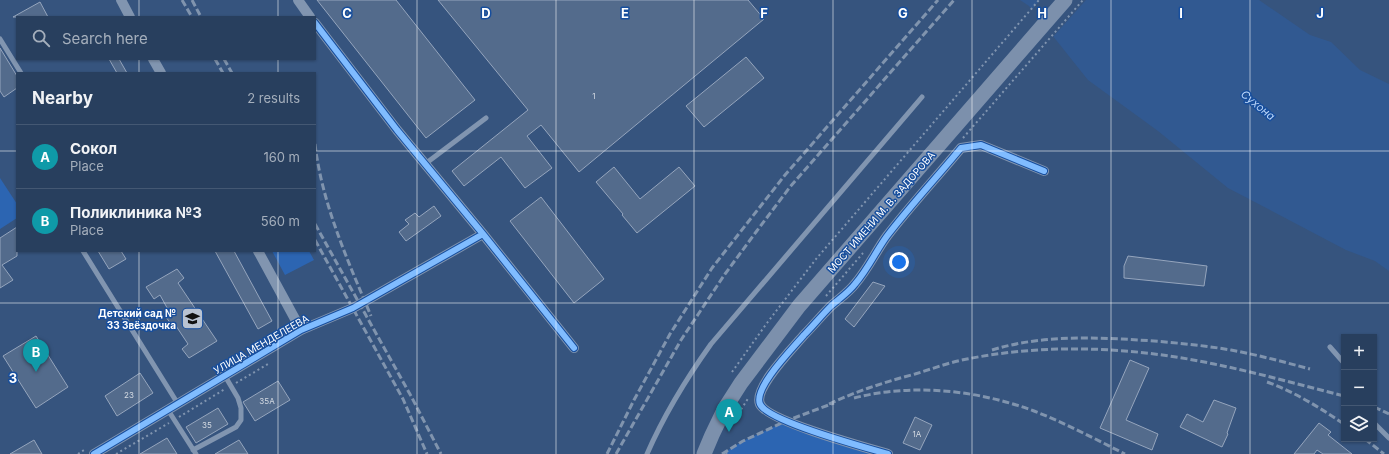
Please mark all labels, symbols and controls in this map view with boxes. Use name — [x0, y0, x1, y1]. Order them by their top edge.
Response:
text: C — [342, 5, 352, 21]
text: D — [481, 5, 491, 21]
text: E — [621, 5, 629, 21]
text: F — [760, 5, 768, 21]
text: G — [898, 5, 908, 21]
text: H — [1037, 5, 1047, 21]
text: I — [1179, 5, 1183, 21]
text: J — [1316, 5, 1324, 21]
search box — [16, 16, 316, 60]
icon: search — [30, 27, 52, 49]
text: Search here — [62, 29, 148, 48]
water label: Сухона — [1238, 87, 1278, 123]
text: Nearby — [32, 88, 93, 108]
text: 2 results — [247, 90, 300, 106]
house number: 1 — [592, 91, 596, 101]
text: Сокол — [70, 139, 117, 158]
text: A — [40, 149, 50, 165]
text: 160 m — [263, 149, 300, 165]
street label: МОСТ ИМЕНИ М. В. ЗАДОРОВА — [825, 149, 937, 275]
text: Place — [70, 158, 104, 174]
text: Поликлиника №3 — [70, 203, 202, 222]
text: B — [41, 213, 49, 229]
text: 560 m — [261, 213, 300, 229]
text: Place — [70, 222, 104, 238]
your location — [889, 252, 909, 272]
school or university icon: Детский сад № 33 Звёздочка — [179, 306, 205, 332]
place label: Детский сад № 33 Звёздочка — [98, 307, 176, 331]
street label: УЛИЦА МЕНДЕЛЕЕВА — [211, 312, 311, 376]
map controls — [1341, 334, 1377, 442]
button: + — [1341, 334, 1377, 370]
pin: B — [23, 339, 49, 372]
text: 3 — [9, 370, 17, 386]
button: − — [1341, 370, 1377, 406]
house number: 23 — [124, 390, 134, 400]
house number: 35А — [259, 396, 275, 406]
pin: A — [716, 399, 742, 432]
button: layers — [1341, 406, 1377, 442]
house number: 35 — [202, 420, 212, 430]
house number: 1А — [913, 429, 922, 439]

